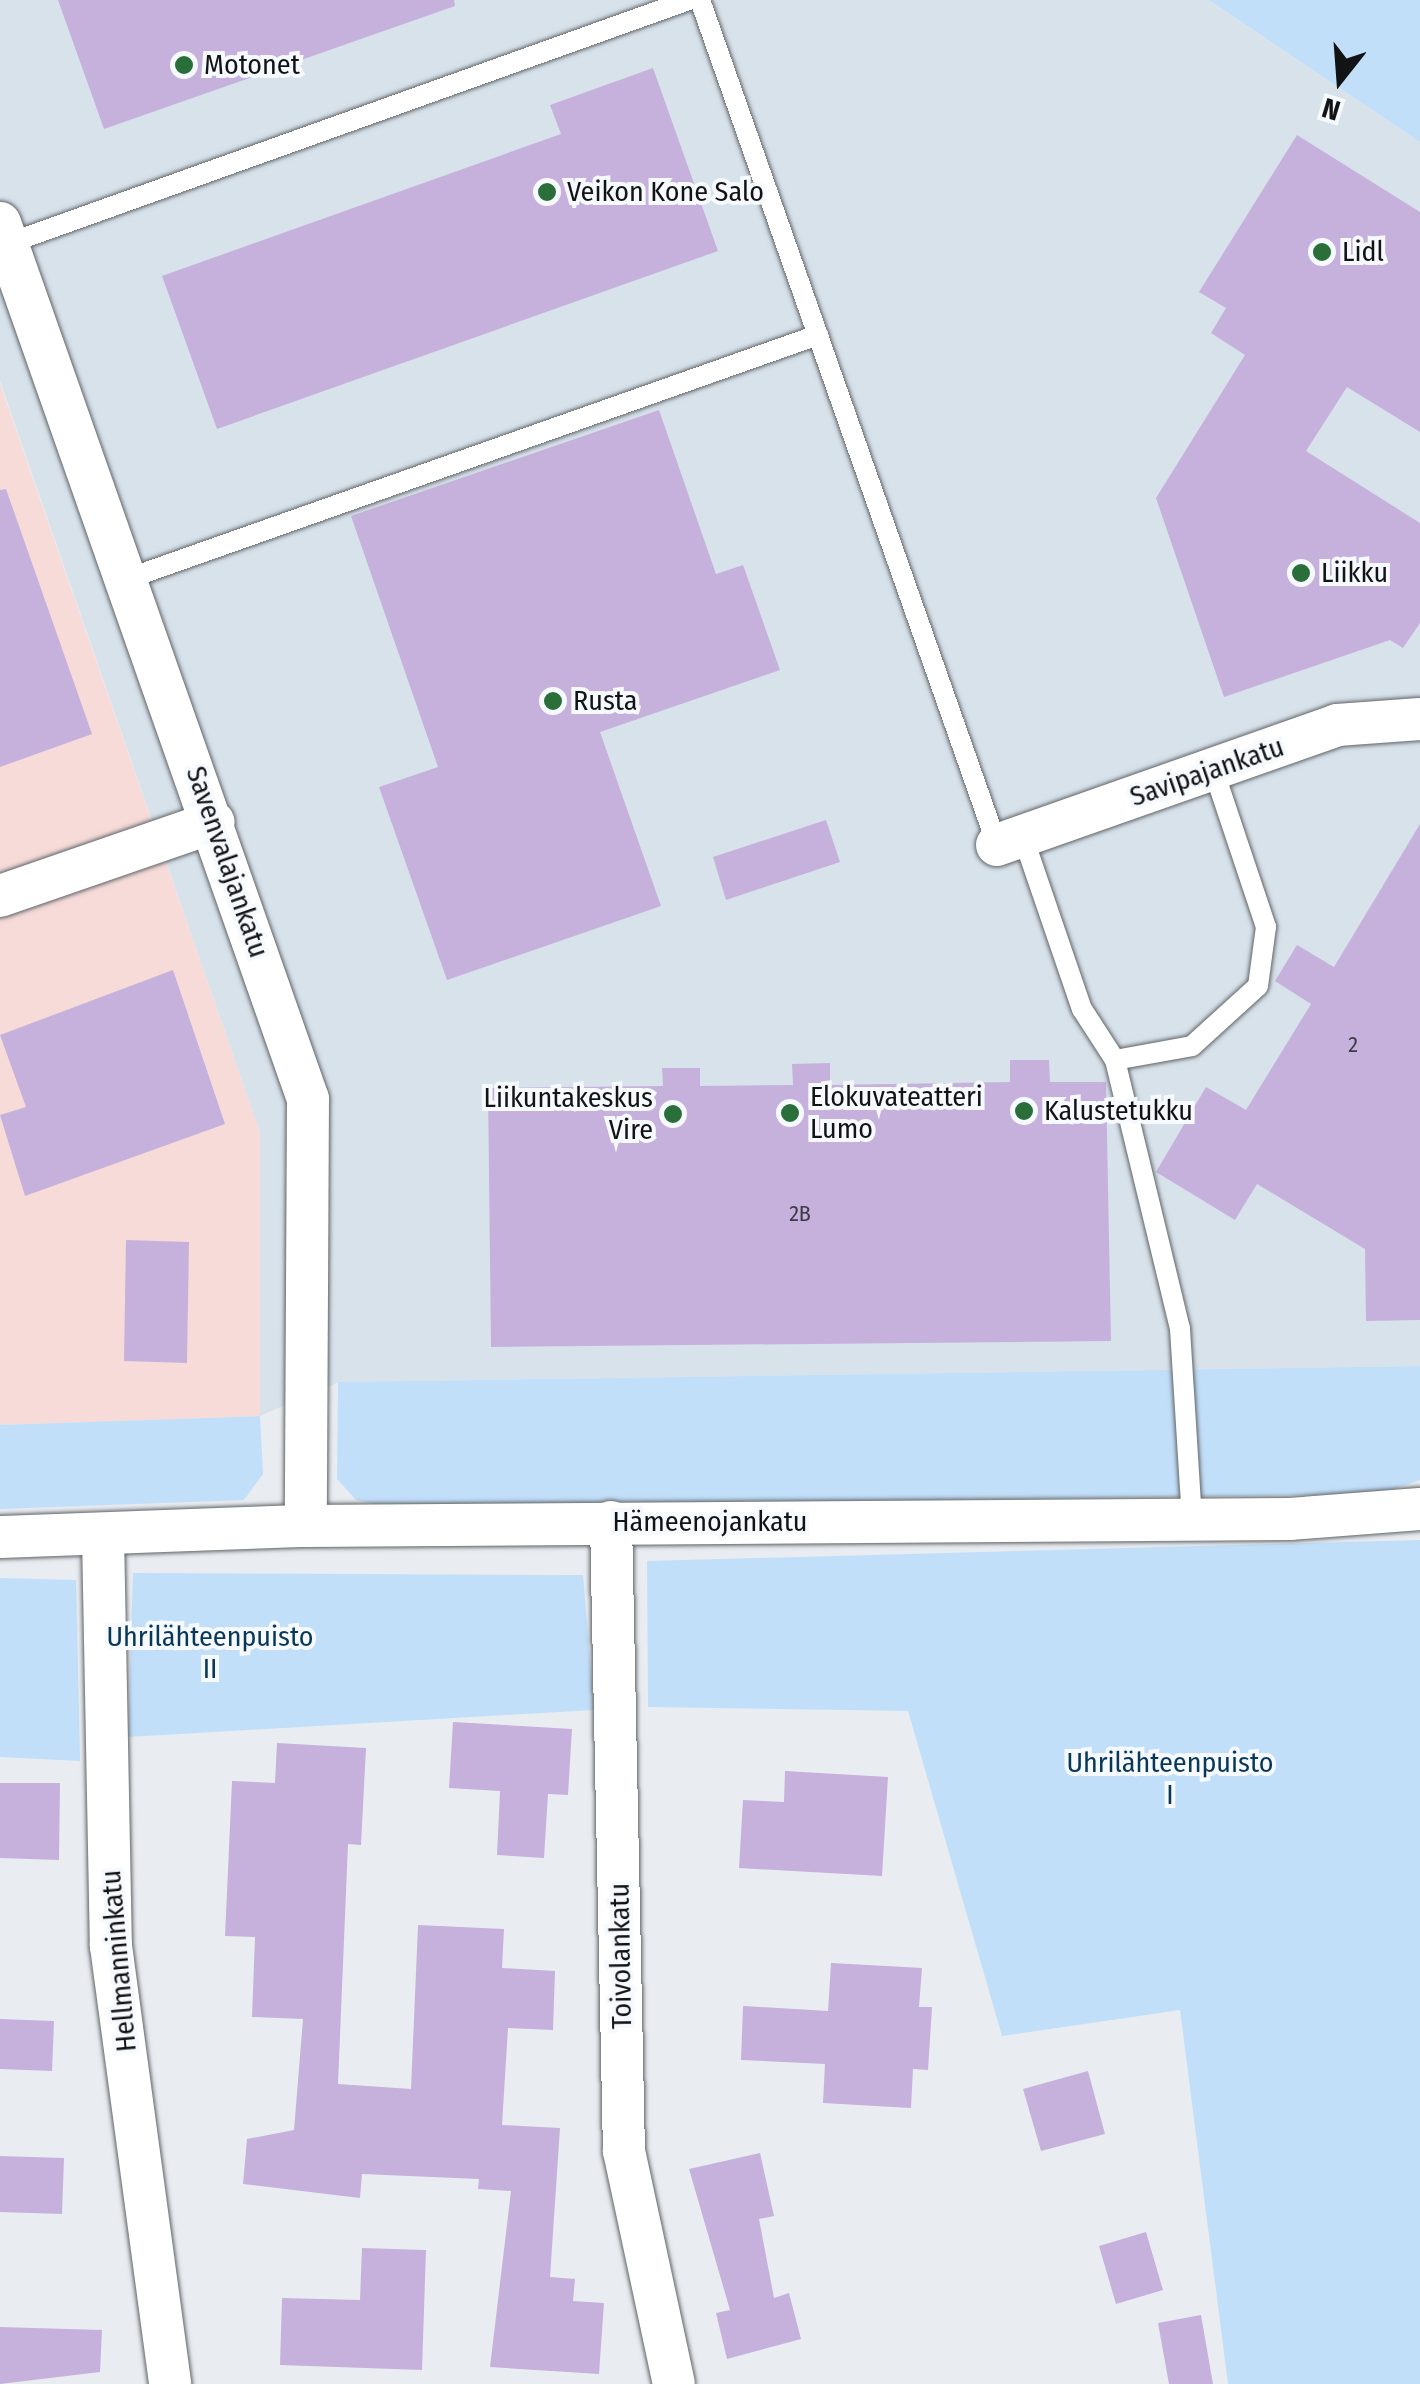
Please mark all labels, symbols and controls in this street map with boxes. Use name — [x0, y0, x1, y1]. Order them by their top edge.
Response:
north arrow — [1290, 30, 1390, 130]
place label: Motonet — [204, 48, 300, 82]
marker: Motonet — [173, 54, 195, 76]
text: N — [1318, 91, 1344, 127]
place label: Veikon Kone Salo — [567, 175, 764, 209]
marker: Veikon Kone Salo — [536, 181, 558, 203]
place label: Lidl — [1342, 235, 1384, 269]
marker: Lidl — [1311, 241, 1333, 263]
place label: Liikku — [1321, 556, 1388, 590]
marker: Liikku — [1290, 562, 1312, 584]
place label: Rusta — [573, 684, 638, 718]
marker: Rusta — [542, 690, 564, 712]
street label: Savipajankatu — [1126, 730, 1288, 814]
street label: Savenvalajankatu — [179, 762, 275, 962]
house number: 2 — [1348, 1032, 1358, 1058]
place label: Elokuvateatteri Lumo — [810, 1080, 983, 1146]
place label: Liikuntakeskus Vire — [484, 1081, 653, 1147]
place label: Kalustetukku — [1044, 1094, 1193, 1128]
marker: Kalustetukku — [1013, 1100, 1035, 1122]
marker: Elokuvateatteri Lumo — [779, 1102, 801, 1124]
marker: Liikuntakeskus Vire — [662, 1103, 684, 1125]
house number: 2B — [789, 1201, 811, 1227]
street label: Hämeenojankatu — [612, 1505, 808, 1539]
park label: Uhrilähteenpuisto II — [107, 1620, 313, 1686]
park label: Uhrilähteenpuisto I — [1067, 1746, 1273, 1812]
street label: Hellmanninkatu — [94, 1869, 144, 2053]
street label: Toivolankatu — [603, 1883, 639, 2029]

